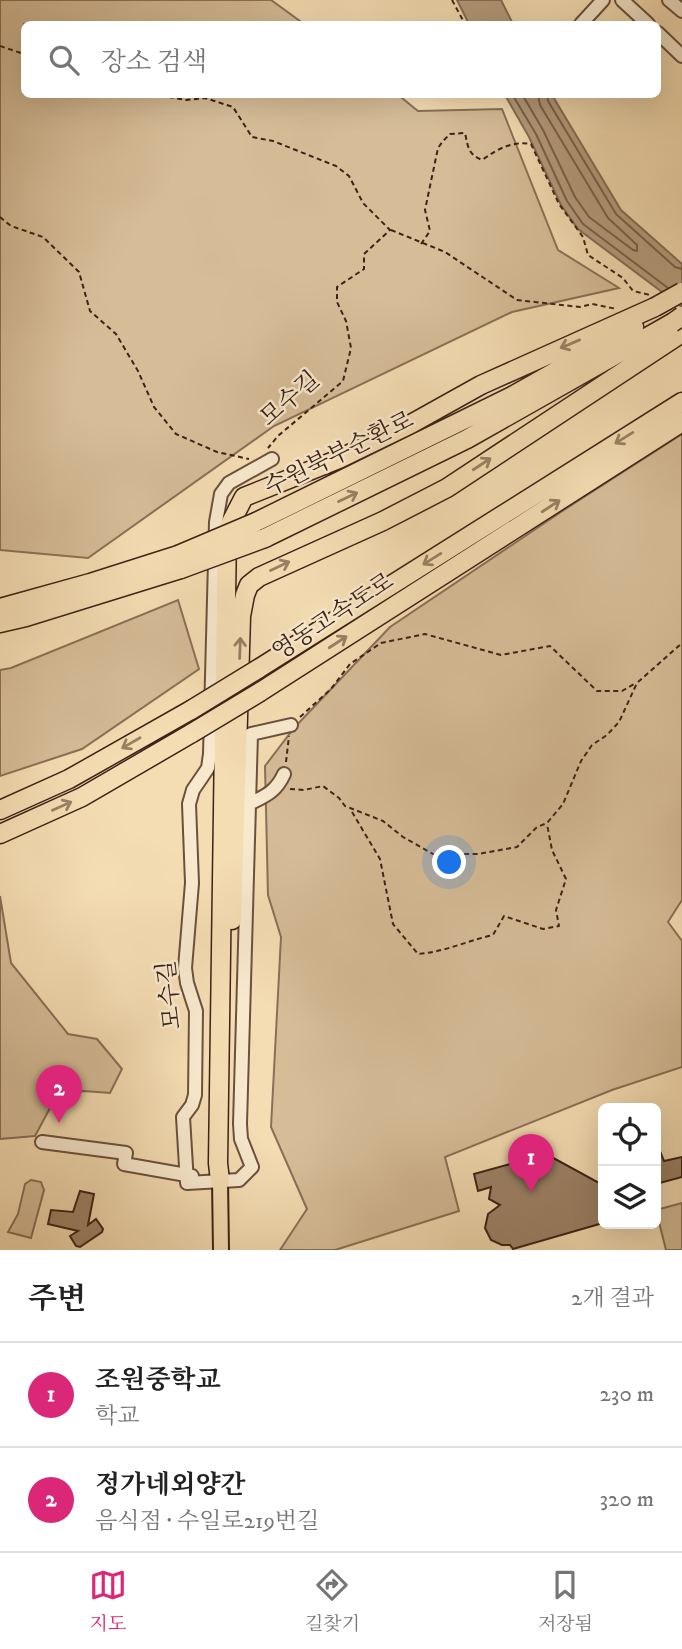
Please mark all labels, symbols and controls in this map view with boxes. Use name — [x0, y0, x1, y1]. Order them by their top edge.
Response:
search box — [21, 21, 661, 98]
icon: search — [45, 41, 83, 79]
text: 장소 검색 — [101, 46, 207, 79]
one-way arrow — [560, 338, 581, 351]
street label: 모수길 — [254, 365, 326, 433]
street label: 수원북부순환로 — [259, 405, 419, 503]
one-way arrow — [615, 431, 635, 445]
one-way arrow — [472, 457, 492, 471]
one-way arrow — [337, 490, 358, 504]
one-way arrow — [540, 499, 560, 513]
one-way arrow — [423, 552, 442, 567]
one-way arrow — [269, 559, 290, 572]
street label: 영동고속도로 — [266, 567, 400, 667]
one-way arrow — [328, 635, 348, 649]
one-way arrow — [234, 637, 247, 660]
one-way arrow — [122, 737, 142, 751]
one-way arrow — [51, 799, 72, 812]
your location — [432, 845, 466, 879]
street label: 모수길 — [151, 959, 189, 1031]
pin: 2 — [36, 1065, 82, 1123]
map controls — [598, 1103, 661, 1229]
button: locate — [598, 1103, 661, 1166]
pin: 1 — [508, 1134, 554, 1192]
button: layers — [598, 1166, 661, 1229]
text: 주변 — [28, 1281, 86, 1318]
text: 2개 결과 — [571, 1284, 654, 1313]
text: 조원중학교 — [95, 1364, 221, 1397]
text: 1 — [47, 1380, 55, 1409]
text: 230 m — [600, 1380, 654, 1409]
text: 학교 — [95, 1402, 139, 1431]
text: 정가네외양간 — [95, 1469, 246, 1502]
text: 2 — [45, 1485, 57, 1514]
text: 320 m — [600, 1485, 654, 1514]
text: 음식점 · 수일로219번길 — [95, 1507, 319, 1536]
tab: 지도 — [89, 1566, 127, 1636]
tab: 길찾기 — [305, 1566, 360, 1636]
tab: 저장됨 — [538, 1566, 593, 1636]

